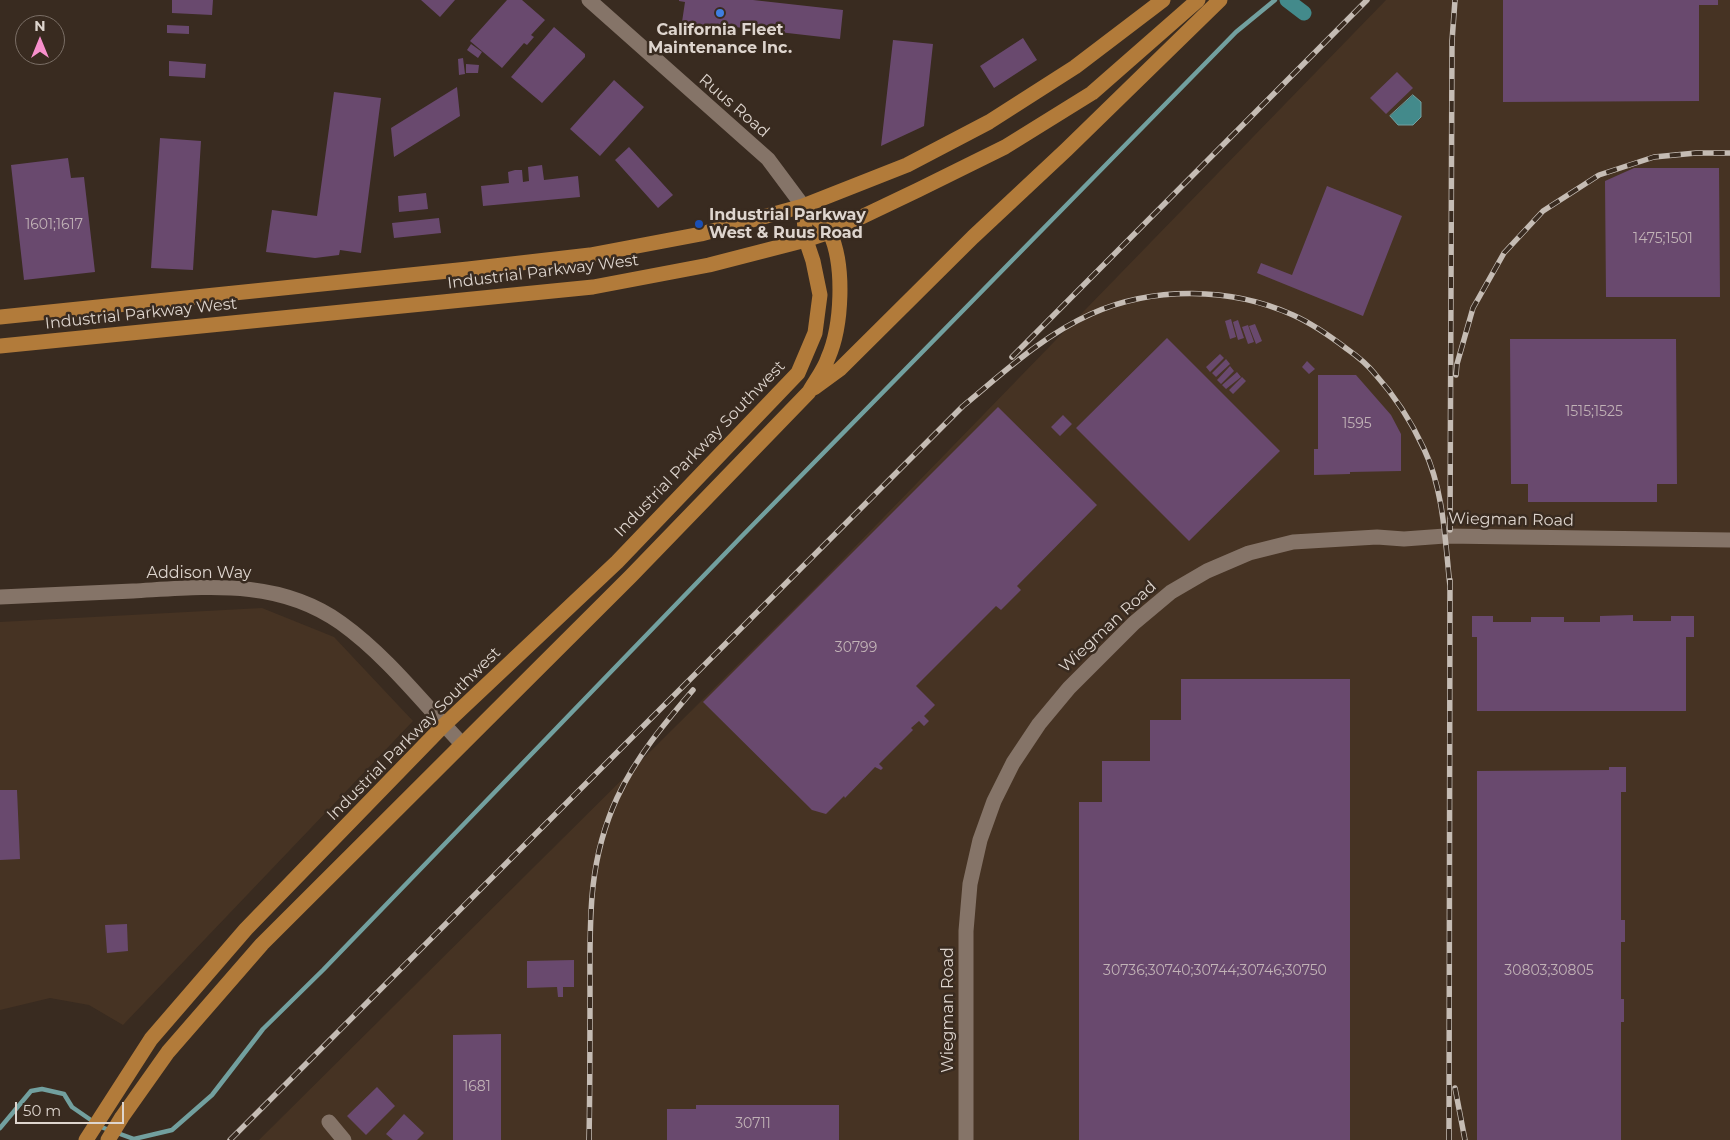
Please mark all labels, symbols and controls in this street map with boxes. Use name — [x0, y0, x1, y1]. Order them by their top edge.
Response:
marker: California Fleet Maintenance Inc. — [714, 7, 726, 19]
north arrow — [15, 15, 65, 65]
text: N — [34, 17, 46, 35]
place label: California Fleet Maintenance Inc. — [648, 20, 792, 58]
street label: Ruus Road — [695, 70, 773, 142]
place label: Industrial Parkway West & Ruus Road — [709, 205, 866, 243]
house number: 1601;1617 — [25, 217, 83, 233]
marker: Industrial Parkway West & Ruus Road — [693, 218, 705, 230]
house number: 1475;1501 — [1633, 231, 1693, 247]
street label: Industrial Parkway West — [446, 251, 640, 293]
street label: Industrial Parkway West — [44, 294, 238, 334]
street label: Industrial Parkway Southwest — [611, 357, 789, 541]
house number: 1515;1525 — [1565, 404, 1623, 420]
house number: 1595 — [1342, 416, 1372, 432]
street label: Wiegman Road — [1448, 509, 1574, 531]
street label: Addison Way — [147, 563, 251, 583]
street label: Wiegman Road — [1055, 577, 1161, 677]
house number: 30799 — [835, 640, 877, 656]
street label: Industrial Parkway Southwest — [323, 643, 505, 825]
street label: Wiegman Road — [938, 947, 958, 1073]
house number: 30736;30740;30744;30746;30750 — [1103, 963, 1327, 979]
house number: 30803;30805 — [1504, 963, 1594, 979]
house number: 1681 — [463, 1079, 491, 1095]
scale bar — [18, 1092, 126, 1124]
text: 50 m — [23, 1101, 61, 1120]
house number: 30711 — [735, 1116, 771, 1132]

